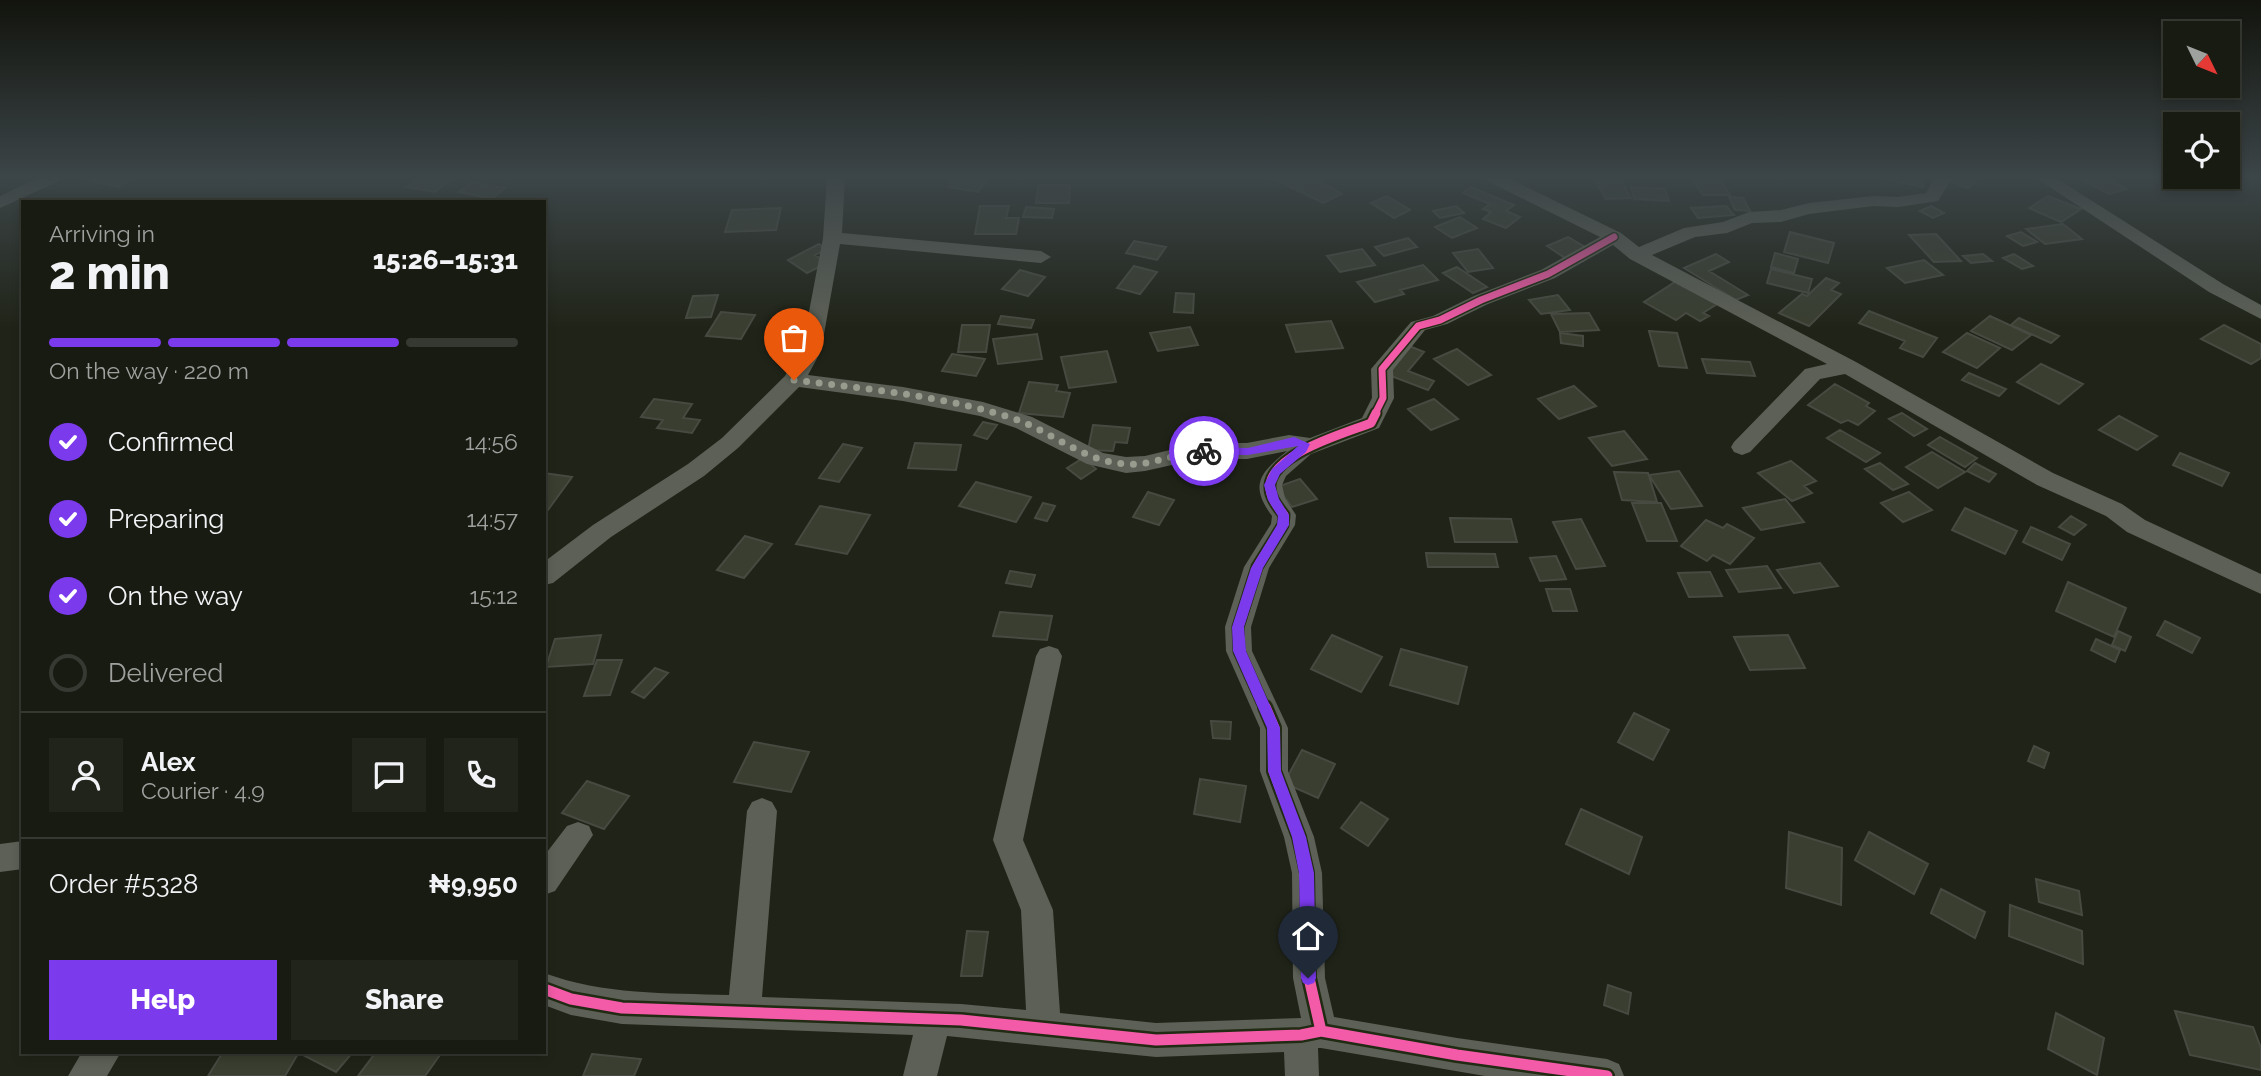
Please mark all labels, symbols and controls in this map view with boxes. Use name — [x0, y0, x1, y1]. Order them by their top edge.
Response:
north arrow — [2163, 21, 2240, 98]
map controls — [2163, 21, 2240, 189]
button: locate — [2163, 112, 2240, 189]
text: Arriving in — [49, 220, 155, 247]
text: 15:26–15:31 — [373, 245, 518, 275]
text: 2 min — [49, 246, 170, 300]
pin — [764, 308, 824, 380]
icon: bag — [775, 319, 813, 357]
text: On the way · 220 m — [49, 357, 249, 384]
courier — [1169, 416, 1239, 486]
icon: check — [49, 423, 87, 461]
text: Confirmed — [108, 427, 234, 457]
text: 14:56 — [465, 428, 518, 455]
icon: bike — [1185, 432, 1223, 470]
icon: check — [49, 500, 87, 538]
text: Preparing — [108, 504, 224, 534]
text: 14:57 — [467, 505, 518, 532]
icon: check — [49, 577, 87, 615]
text: On the way — [108, 581, 243, 611]
text: 15:12 — [469, 582, 518, 609]
text: Delivered — [108, 658, 223, 688]
button: person — [49, 738, 123, 812]
button: chat — [352, 738, 426, 812]
button: phone — [444, 738, 518, 812]
text: Alex — [141, 747, 196, 777]
text: Courier · 4.9 — [141, 777, 265, 804]
text: Order #5328 — [49, 869, 198, 899]
text: ₦9,950 — [429, 869, 518, 899]
pin — [1278, 906, 1338, 978]
icon: home — [1289, 917, 1327, 955]
button: Help — [49, 960, 277, 1040]
button: Share — [291, 960, 518, 1040]

